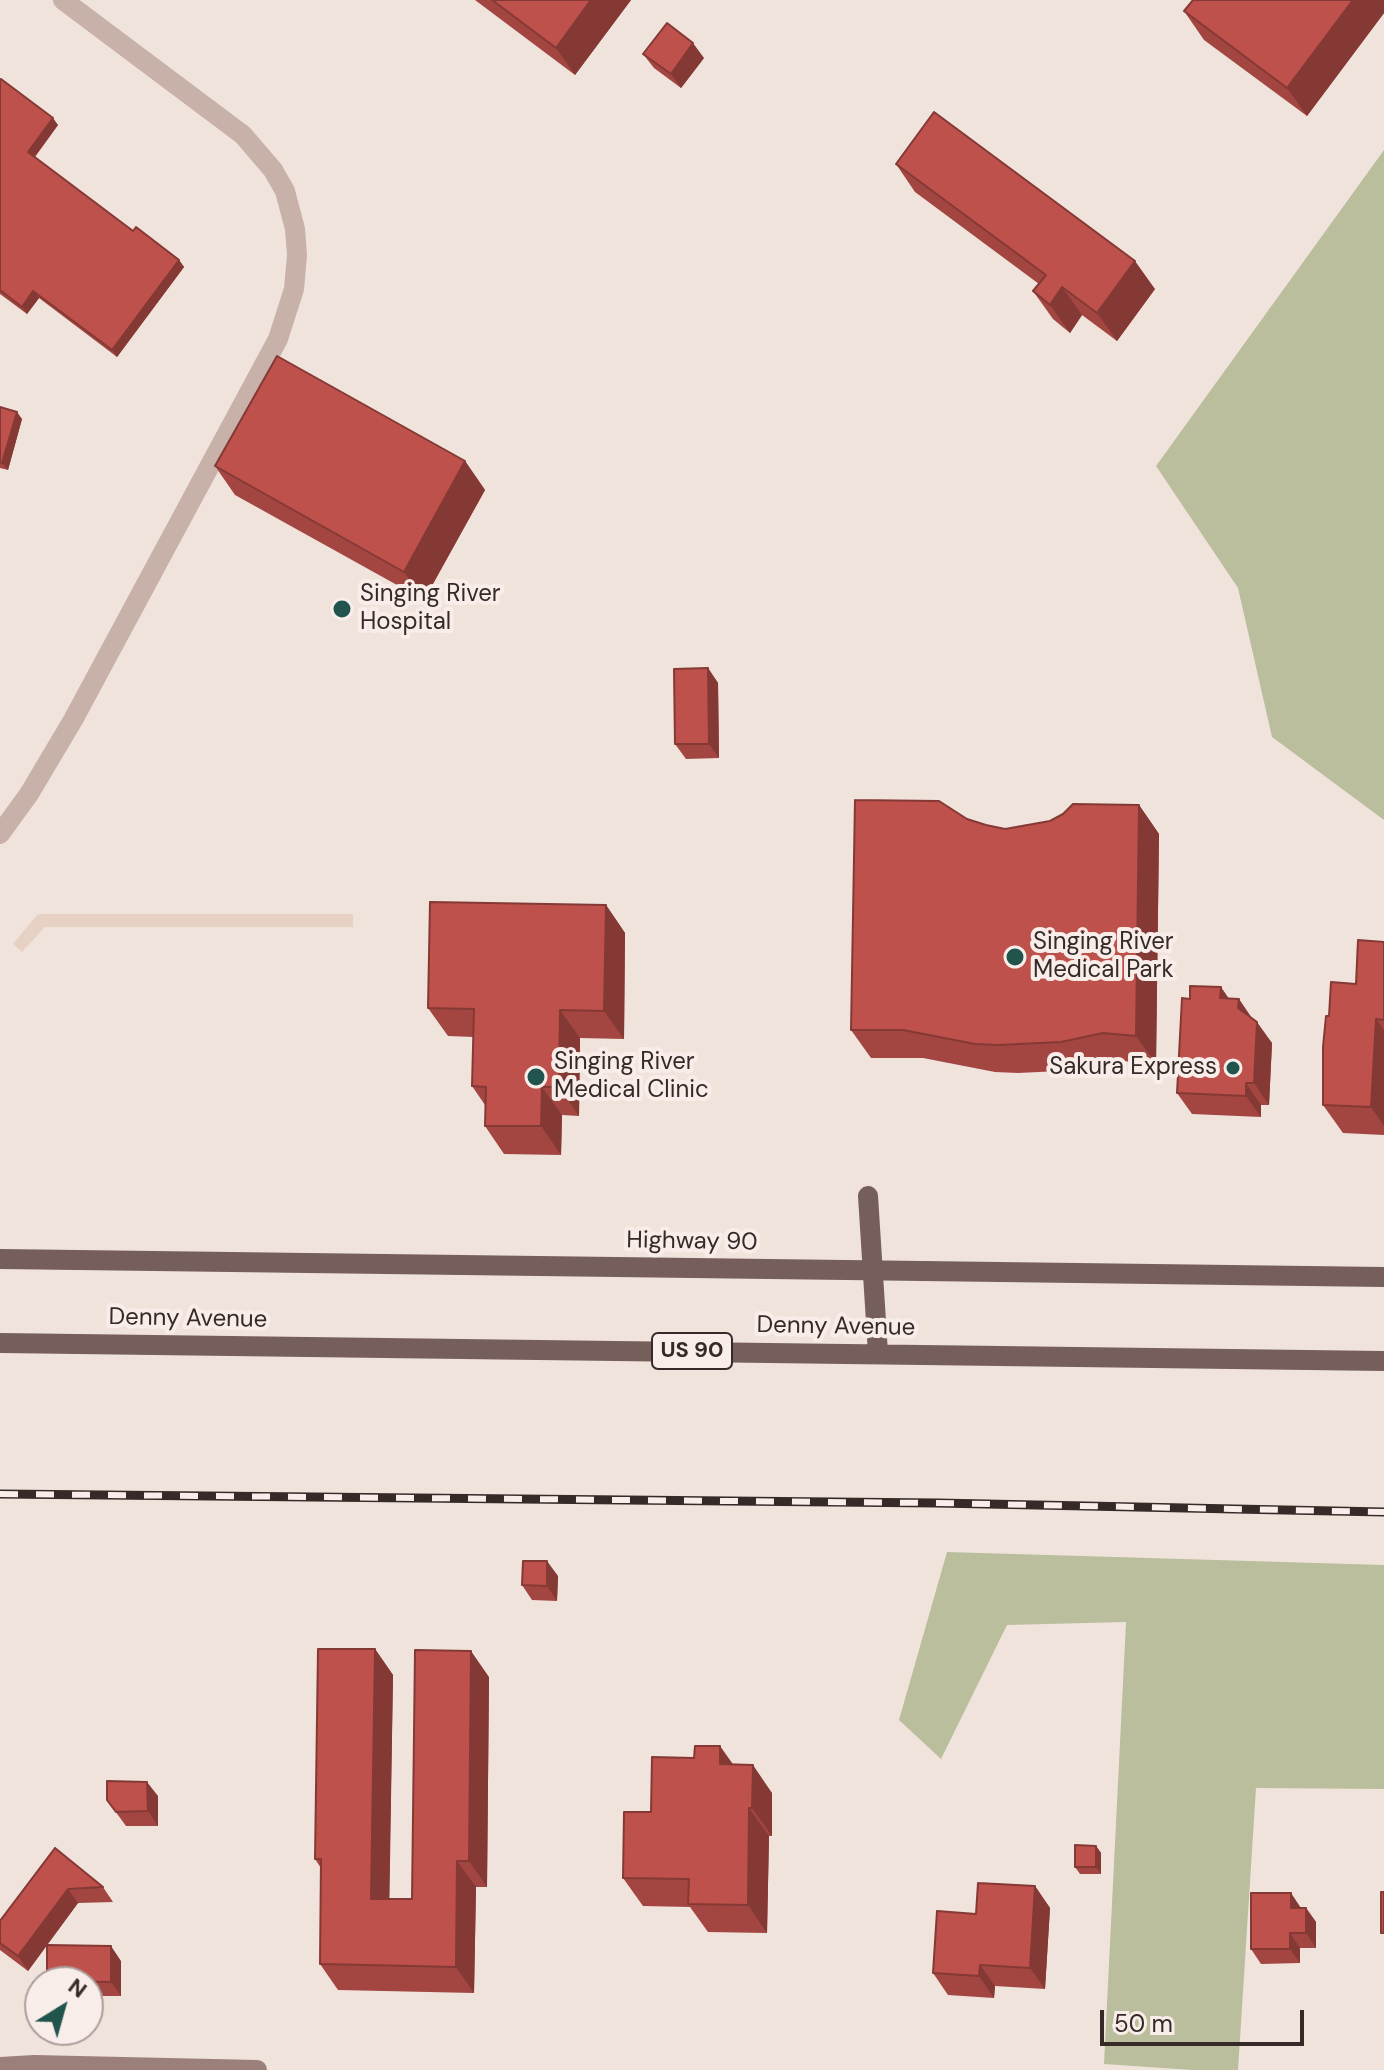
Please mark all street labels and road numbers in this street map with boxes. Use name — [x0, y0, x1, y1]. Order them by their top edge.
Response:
street label: Highway 90 — [626, 1226, 758, 1258]
street label: Denny Avenue — [108, 1303, 268, 1335]
street label: Denny Avenue — [756, 1311, 916, 1343]
road number: US 90 — [652, 1333, 732, 1369]

